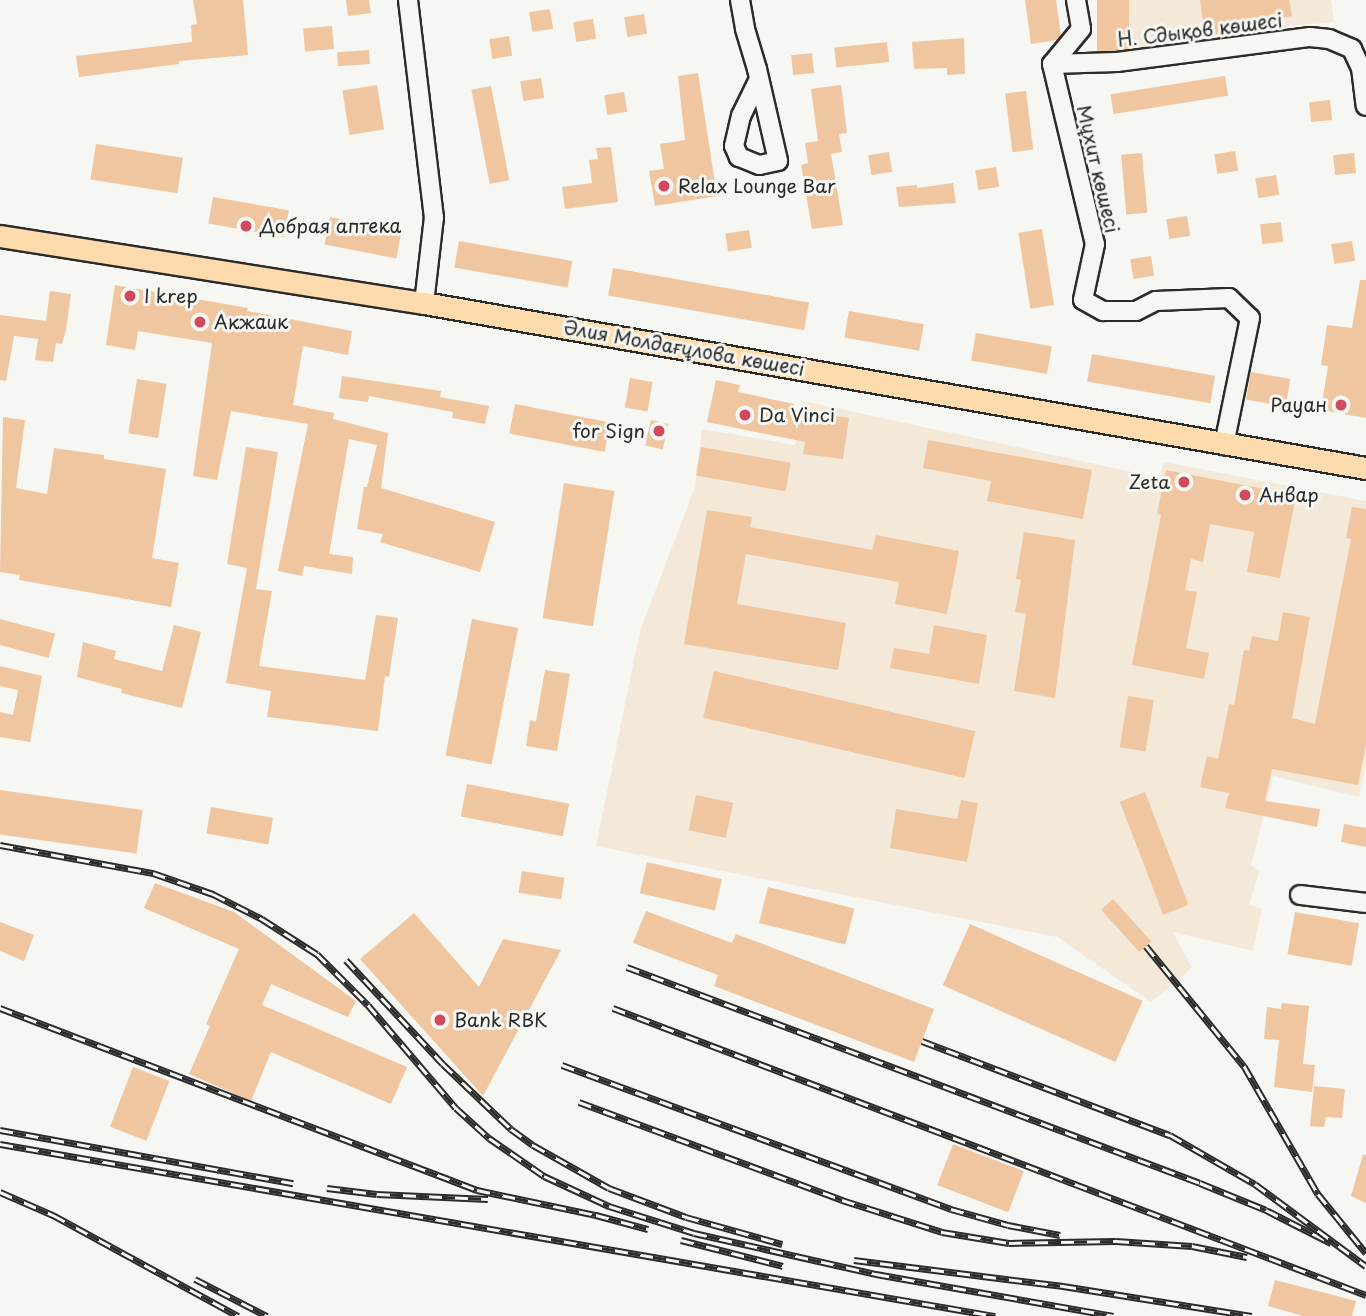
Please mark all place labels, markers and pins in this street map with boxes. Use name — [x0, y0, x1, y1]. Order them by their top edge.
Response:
place label: Relax Lounge Bar — [678, 175, 837, 197]
marker: Relax Lounge Bar — [656, 178, 672, 194]
place label: Добрая аптека — [260, 215, 402, 237]
marker: Добрая аптека — [238, 218, 254, 234]
place label: I krep — [144, 285, 198, 307]
marker: I krep — [122, 288, 138, 304]
place label: Акжаик — [214, 311, 288, 333]
marker: Акжаик — [192, 314, 208, 330]
place label: Рауан — [1270, 394, 1327, 416]
marker: Рауан — [1333, 397, 1349, 413]
place label: Da Vinci — [759, 404, 836, 426]
marker: Da Vinci — [737, 407, 753, 423]
place label: for Sign — [572, 420, 645, 442]
marker: for Sign — [651, 423, 667, 439]
place label: Zeta — [1129, 471, 1170, 493]
marker: Zeta — [1176, 474, 1192, 490]
place label: Анвар — [1259, 484, 1319, 506]
marker: Анвар — [1237, 487, 1253, 503]
place label: Bank RBK — [454, 1009, 548, 1031]
marker: Bank RBK — [432, 1012, 448, 1028]

